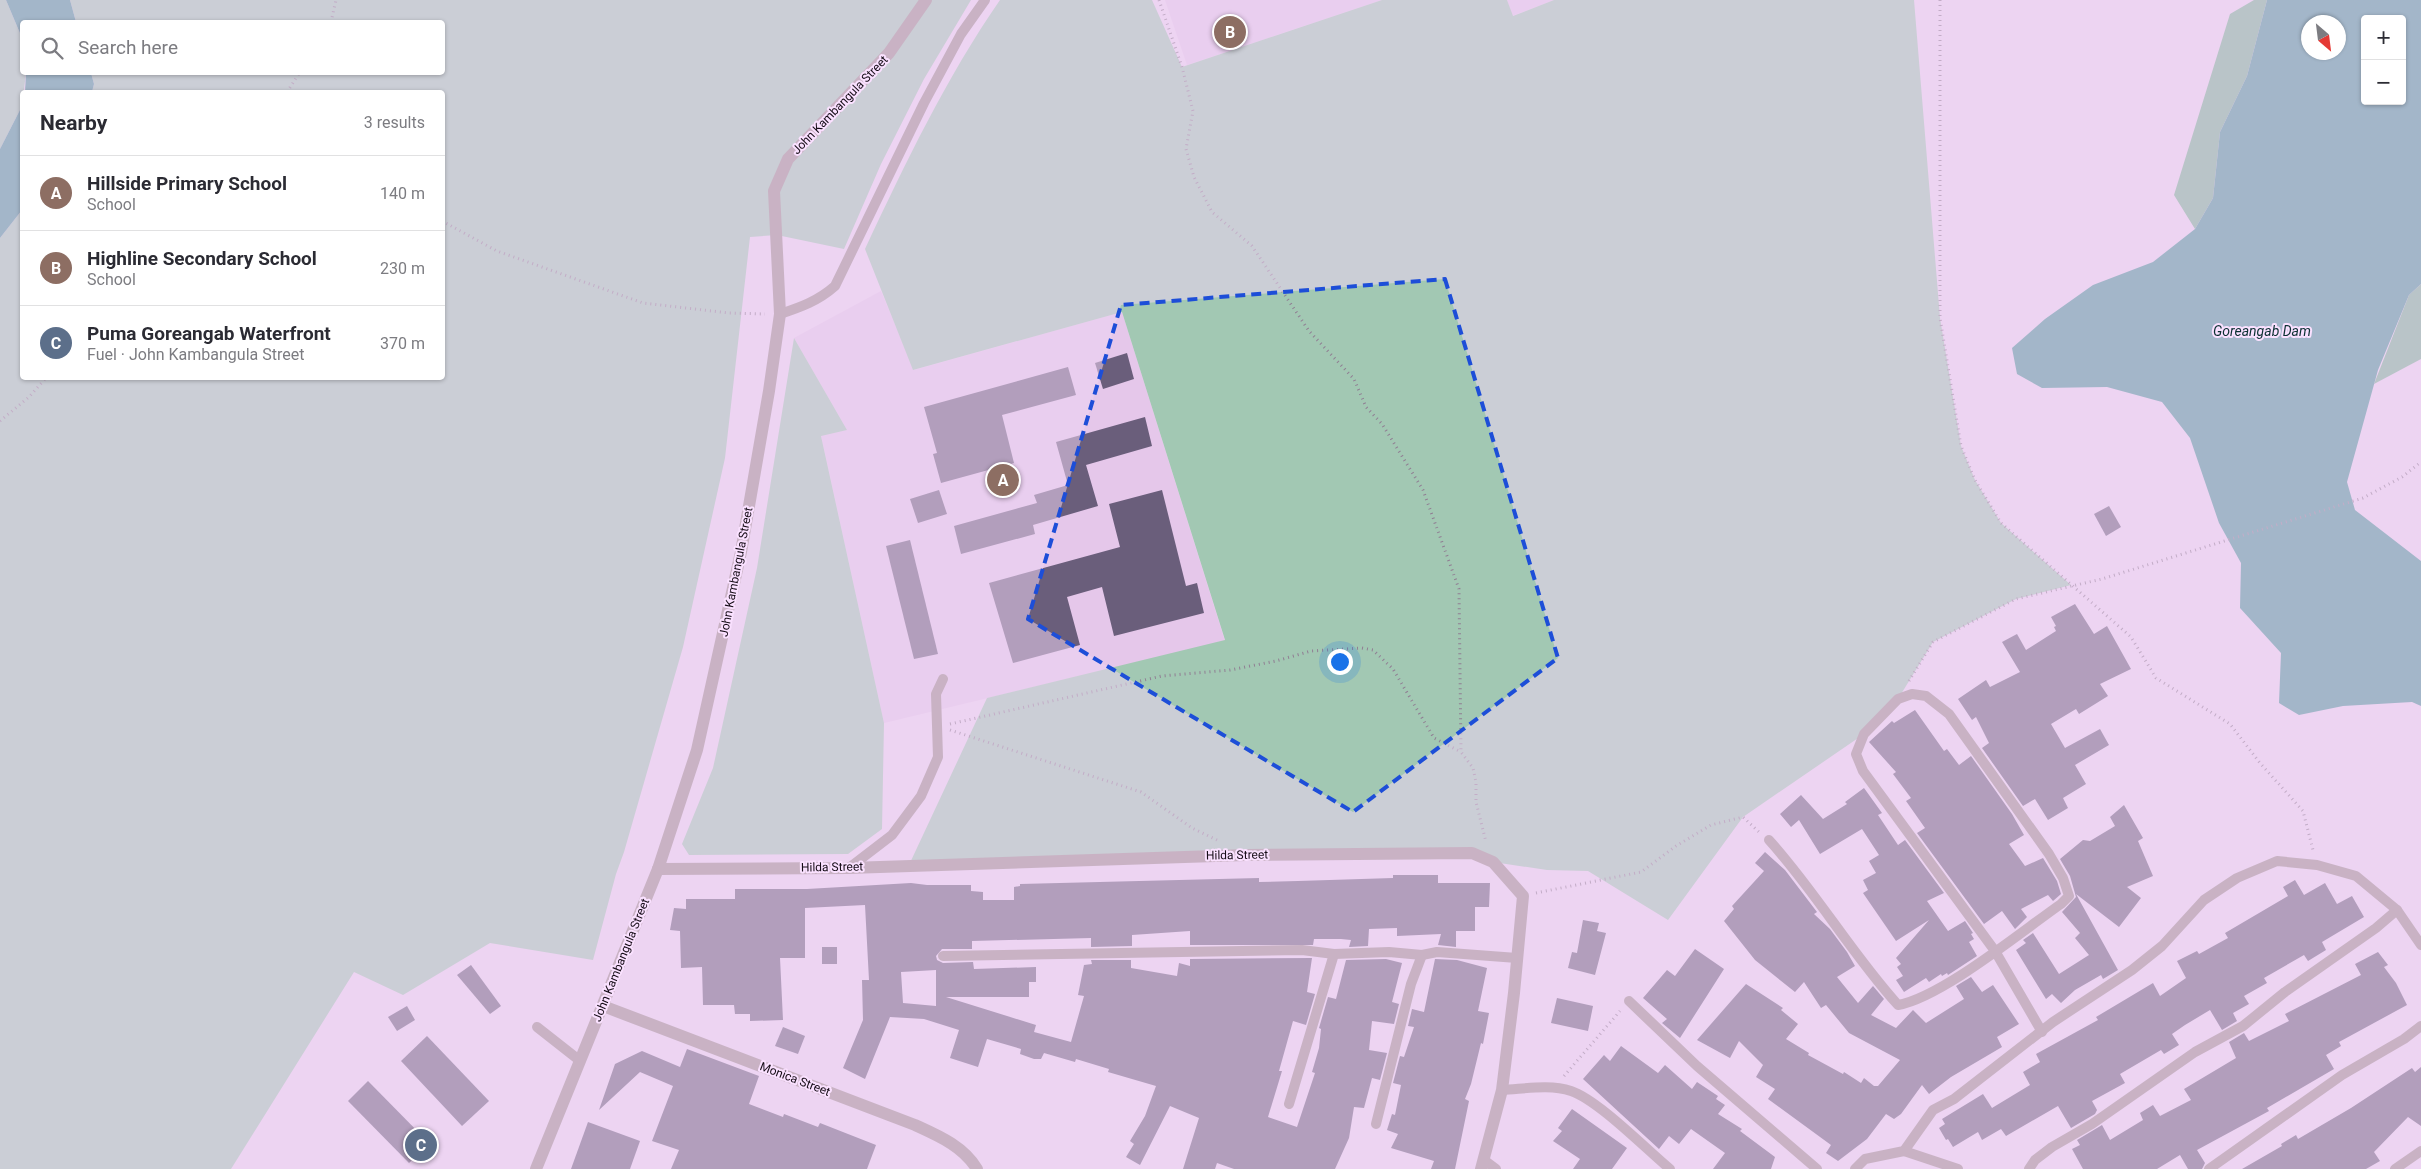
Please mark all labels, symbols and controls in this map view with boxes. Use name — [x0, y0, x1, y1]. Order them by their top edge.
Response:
pin: B — [1214, 13, 1246, 51]
north arrow — [2301, 15, 2346, 60]
map controls — [2361, 15, 2406, 105]
button: + — [2361, 15, 2406, 60]
search box — [20, 20, 445, 75]
icon: search — [38, 34, 66, 62]
text: Search here — [78, 36, 178, 59]
street label: John Kambangula Street — [789, 53, 891, 157]
button: − — [2361, 60, 2406, 105]
text: Nearby — [40, 111, 107, 135]
text: 3 results — [364, 113, 425, 132]
text: Hillside Primary School — [87, 172, 287, 195]
text: A — [51, 184, 61, 203]
text: 140 m — [380, 184, 425, 203]
text: School — [87, 195, 136, 214]
text: Highline Secondary School — [87, 247, 317, 270]
text: B — [51, 259, 61, 278]
text: 230 m — [380, 259, 425, 278]
text: School — [87, 270, 136, 289]
text: Puma Goreangab Waterfront — [87, 322, 331, 345]
water label: Goreangab Dam — [2213, 323, 2311, 339]
text: C — [51, 334, 61, 353]
text: 370 m — [380, 334, 425, 353]
text: Fuel · John Kambangula Street — [87, 345, 304, 364]
pin: A — [987, 461, 1019, 499]
street label: John Kambangula Street — [717, 506, 755, 638]
your location — [1327, 649, 1353, 675]
street label: Hilda Street — [1206, 847, 1268, 863]
street label: Hilda Street — [801, 859, 863, 875]
street label: John Kambangula Street — [590, 896, 652, 1024]
street label: Monica Street — [758, 1059, 832, 1099]
pin: C — [405, 1126, 437, 1164]

